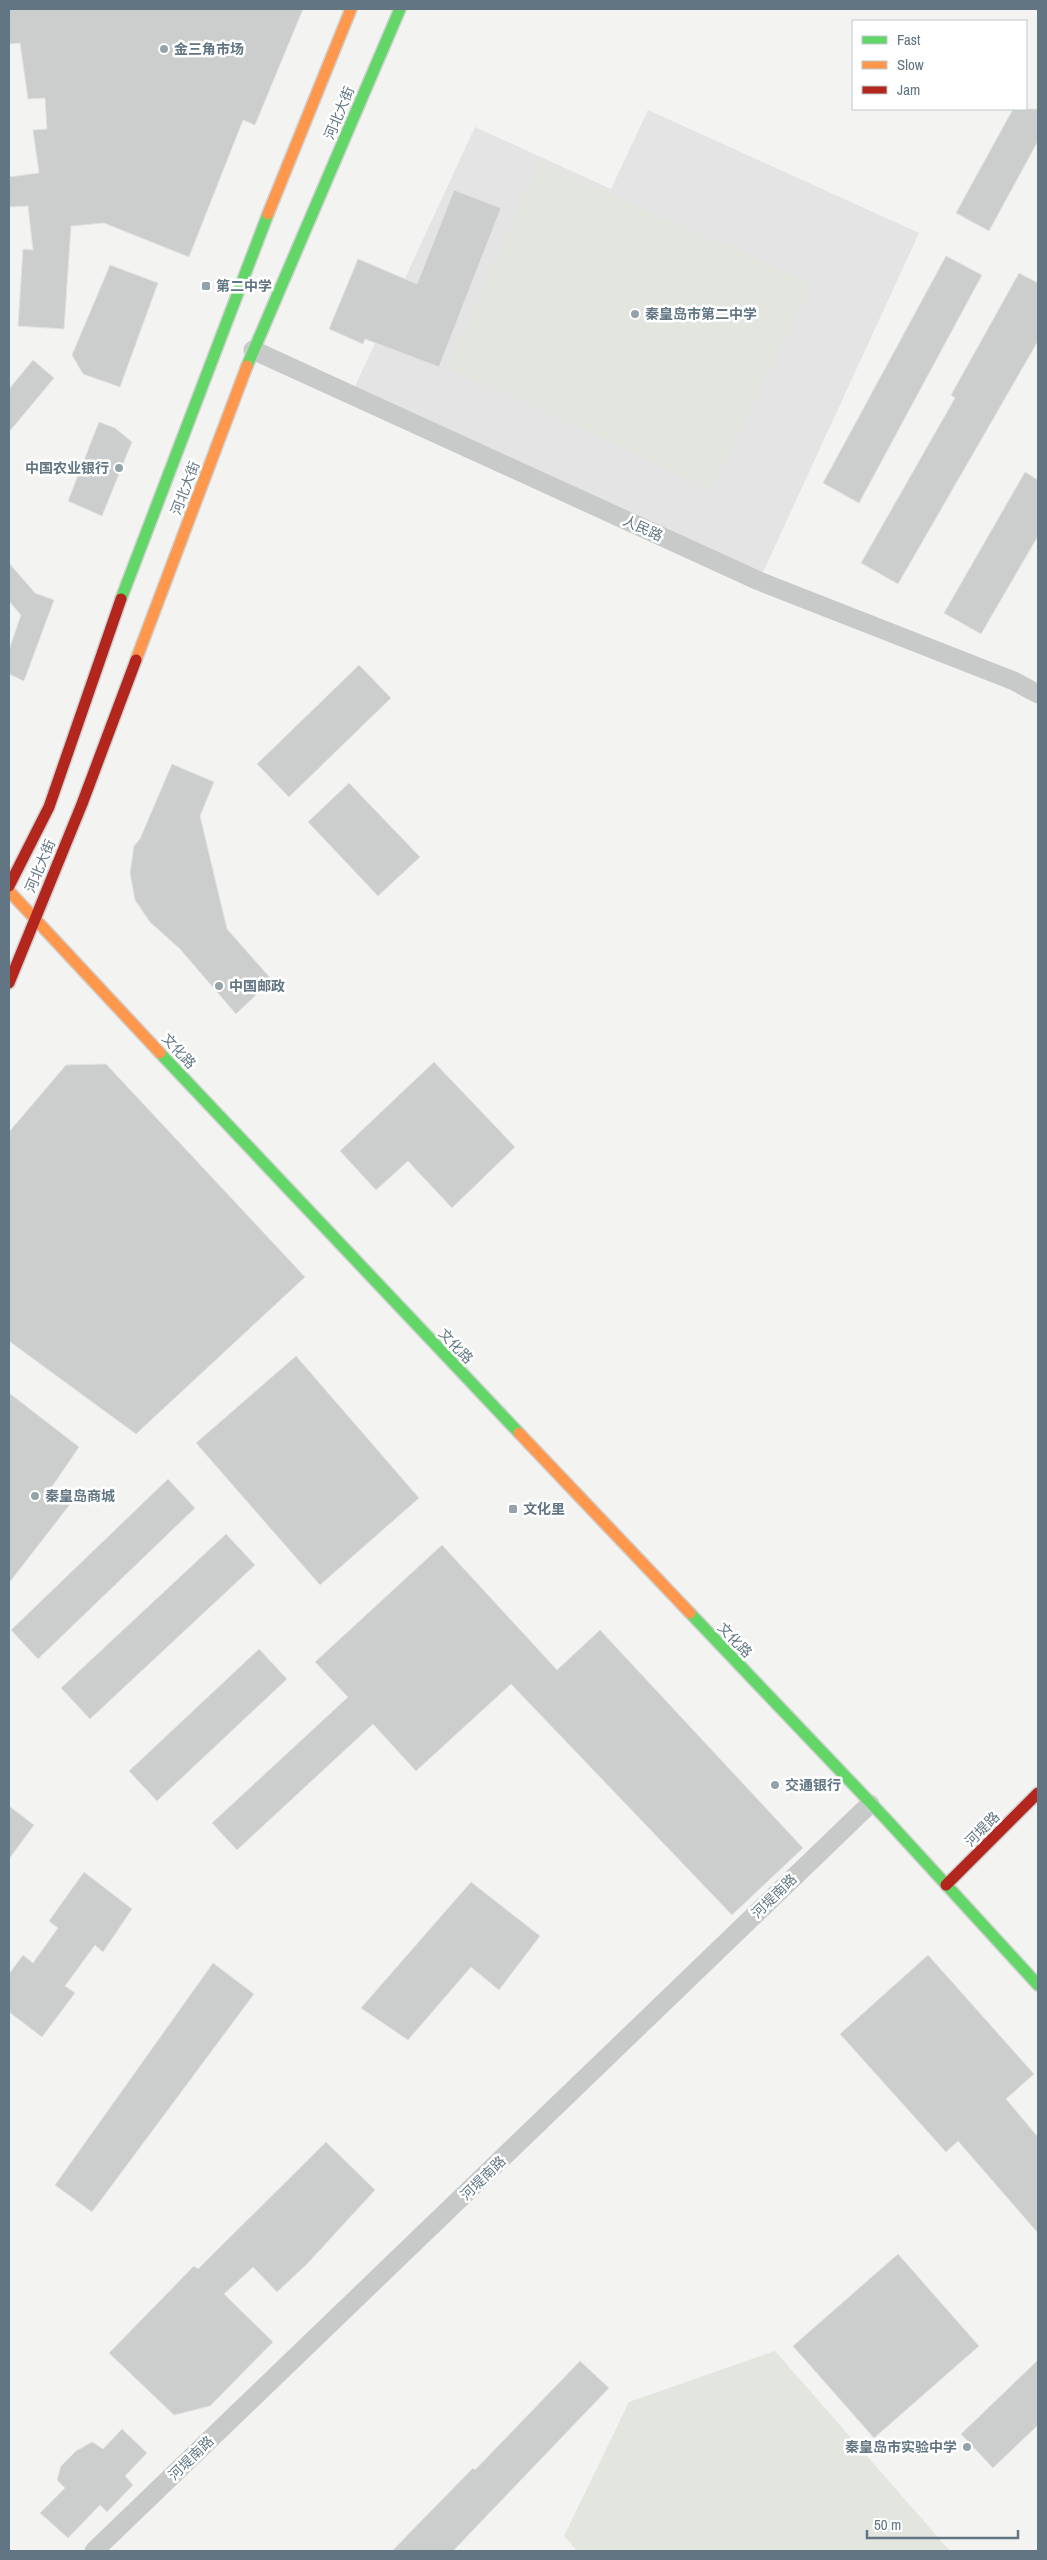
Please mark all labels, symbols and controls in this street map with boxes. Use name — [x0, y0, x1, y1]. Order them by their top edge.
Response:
legend — [852, 20, 1027, 110]
text: Fast — [897, 29, 921, 50]
place label: 金三角市场 — [174, 40, 244, 58]
marker: 金三角市场 — [158, 43, 170, 55]
text: Slow — [897, 54, 924, 75]
text: Jam — [897, 79, 920, 100]
street label: 河北大街 — [320, 84, 358, 142]
place label: 第二中学 — [216, 277, 272, 295]
marker: 第二中学 — [200, 280, 212, 292]
place label: 秦皇岛市第二中学 — [645, 305, 757, 323]
marker: 秦皇岛市第二中学 — [629, 308, 641, 320]
place label: 中国农业银行 — [25, 459, 109, 477]
street label: 河北大街 — [167, 459, 203, 517]
marker: 中国农业银行 — [113, 462, 125, 474]
street label: 人民路 — [620, 511, 666, 545]
street label: 河北大街 — [21, 837, 59, 895]
place label: 中国邮政 — [229, 977, 285, 995]
marker: 中国邮政 — [213, 980, 225, 992]
street label: 文化路 — [158, 1030, 200, 1072]
street label: 文化路 — [435, 1325, 477, 1367]
place label: 秦皇岛商城 — [45, 1487, 115, 1505]
marker: 秦皇岛商城 — [29, 1490, 41, 1502]
place label: 文化里 — [523, 1500, 565, 1518]
marker: 文化里 — [507, 1503, 519, 1515]
street label: 文化路 — [714, 1619, 756, 1661]
place label: 交通银行 — [785, 1776, 841, 1794]
marker: 交通银行 — [769, 1779, 781, 1791]
street label: 河堤路 — [961, 1808, 1003, 1850]
street label: 河堤南路 — [748, 1870, 800, 1922]
street label: 河堤南路 — [457, 2152, 509, 2204]
street label: 河堤南路 — [165, 2432, 217, 2484]
place label: 秦皇岛市实验中学 — [845, 2438, 957, 2456]
marker: 秦皇岛市实验中学 — [961, 2441, 973, 2453]
scale bar — [867, 2508, 1018, 2540]
text: 50 m — [874, 2514, 901, 2535]

